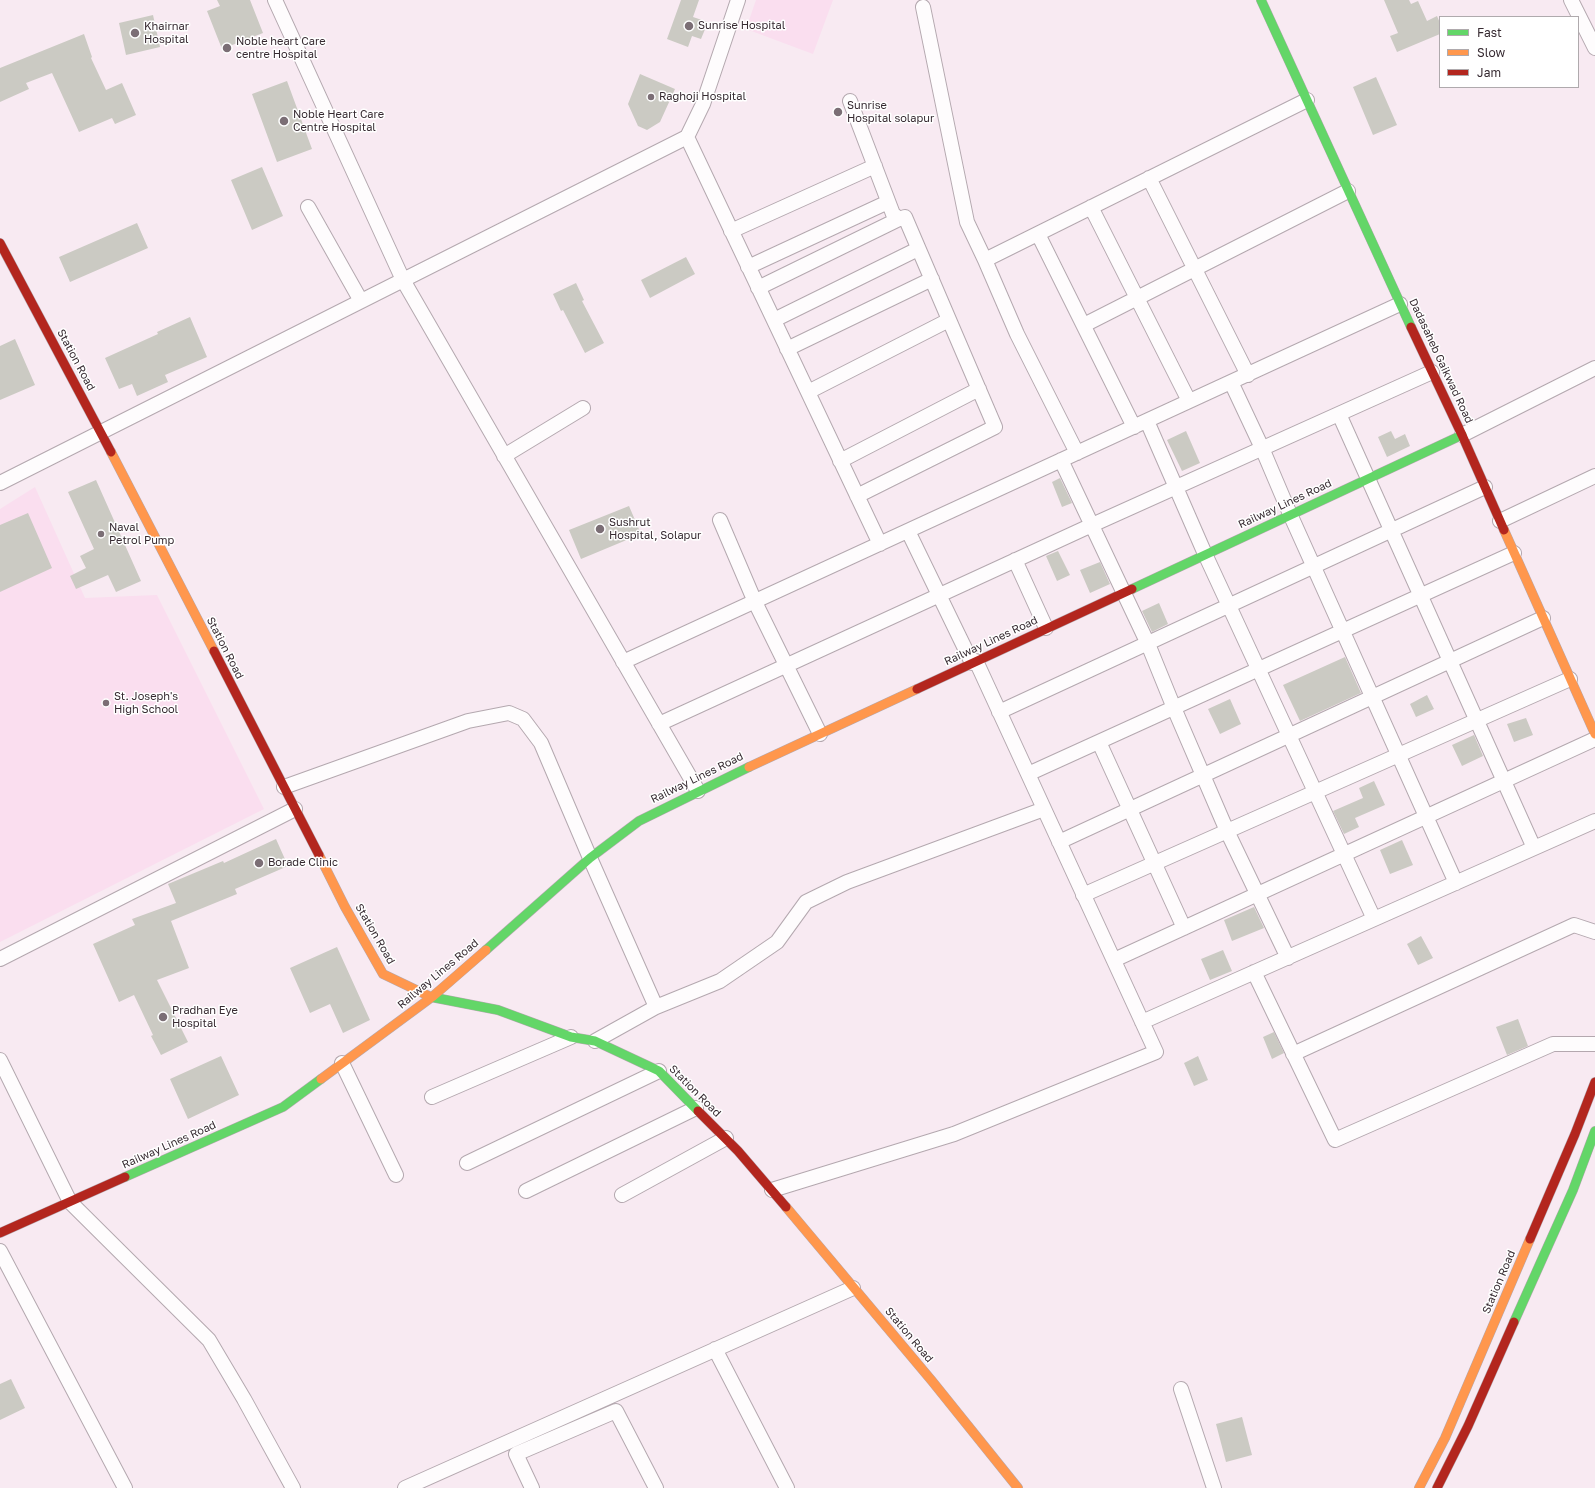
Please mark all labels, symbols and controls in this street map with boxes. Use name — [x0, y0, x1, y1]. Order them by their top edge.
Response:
legend — [1439, 16, 1579, 88]
place label: Sunrise Hospital — [698, 19, 785, 33]
place label: Khairnar Hospital — [144, 20, 189, 46]
marker: Sunrise Hospital — [683, 20, 695, 32]
text: Fast — [1477, 25, 1502, 40]
marker: Khairnar Hospital — [129, 27, 141, 39]
place label: Noble heart Care centre Hospital — [236, 35, 326, 61]
marker: Noble heart Care centre Hospital — [221, 42, 233, 54]
text: Slow — [1477, 45, 1505, 60]
text: Jam — [1477, 65, 1501, 80]
place label: Raghoji Hospital — [659, 90, 746, 104]
marker: Raghoji Hospital — [646, 92, 656, 102]
place label: Sunrise Hospital solapur — [847, 99, 934, 125]
marker: Sunrise Hospital solapur — [832, 106, 844, 118]
place label: Noble Heart Care Centre Hospital — [293, 108, 384, 134]
marker: Noble Heart Care Centre Hospital — [278, 115, 290, 127]
street label: Dadasaheb Gaikwad Road — [1406, 296, 1476, 426]
street label: Station Road — [54, 327, 98, 393]
street label: Railway Lines Road — [1236, 477, 1334, 531]
place label: Sushrut Hospital, Solapur — [609, 516, 701, 542]
place label: Naval Petrol Pump — [109, 521, 174, 547]
marker: Sushrut Hospital, Solapur — [594, 523, 606, 535]
marker: Naval Petrol Pump — [96, 529, 106, 539]
street label: Railway Lines Road — [942, 614, 1040, 668]
street label: Station Road — [204, 615, 246, 681]
place label: St. Joseph's High School — [114, 690, 178, 716]
marker: St. Joseph's High School — [101, 698, 111, 708]
street label: Railway Lines Road — [649, 750, 745, 806]
place label: Borade Clinic — [268, 856, 338, 870]
marker: Borade Clinic — [253, 857, 265, 869]
street label: Station Road — [352, 901, 398, 967]
street label: Railway Lines Road — [395, 936, 481, 1012]
place label: Pradhan Eye Hospital — [172, 1004, 238, 1030]
marker: Pradhan Eye Hospital — [157, 1011, 169, 1023]
street label: Station Road — [666, 1062, 724, 1120]
street label: Railway Lines Road — [120, 1118, 218, 1172]
street label: Station Road — [1480, 1248, 1518, 1316]
street label: Station Road — [882, 1305, 936, 1365]

